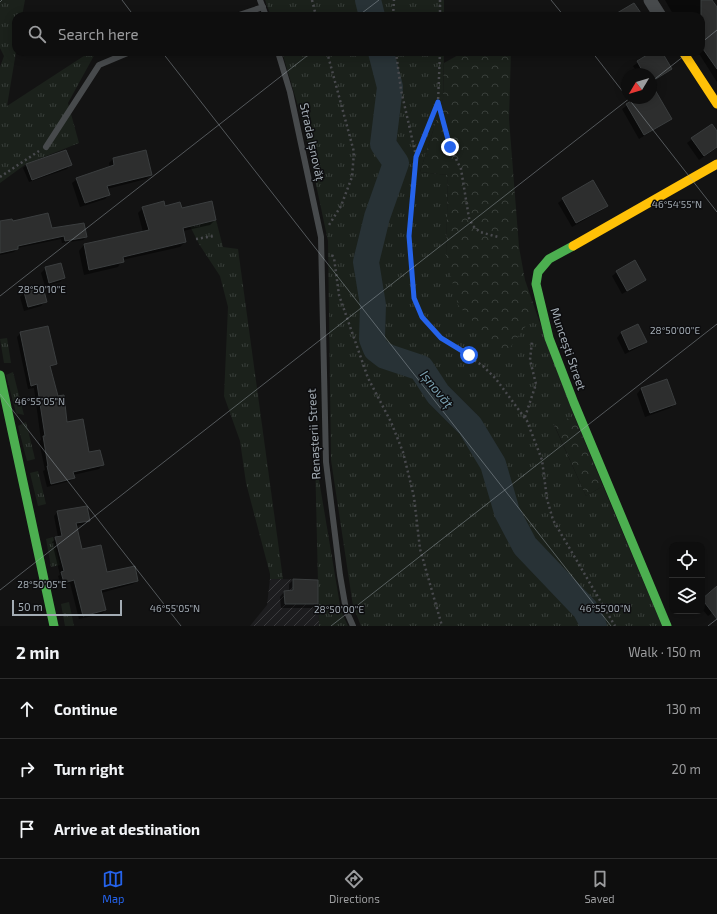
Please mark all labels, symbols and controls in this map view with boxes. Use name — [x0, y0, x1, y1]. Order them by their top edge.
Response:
search box — [12, 12, 705, 56]
icon: search — [26, 23, 48, 45]
text: Search here — [58, 25, 139, 43]
north arrow — [621, 68, 657, 104]
street label: Strada Ișnovăț — [296, 102, 328, 183]
route end — [441, 138, 459, 156]
text: 46°54'55"N — [652, 198, 702, 210]
text: 28°50'10"E — [18, 283, 66, 295]
street label: Muncești Street — [546, 306, 590, 393]
text: 28°50'00"E — [650, 324, 700, 336]
route start — [460, 346, 478, 364]
water label: Ișnovăț — [416, 367, 457, 412]
street label: Renașterii Street — [304, 388, 324, 480]
text: 46°55'05"N — [15, 395, 65, 407]
map controls — [669, 542, 705, 614]
button: locate — [669, 542, 705, 578]
text: 28°50'05"E — [17, 578, 67, 590]
button: layers — [669, 578, 705, 614]
scale bar — [12, 598, 122, 617]
text: 50 m — [18, 600, 43, 613]
text: 46°55'05"N — [150, 602, 200, 614]
text: 46°55'00"N — [580, 602, 630, 614]
text: 28°50'00"E — [314, 603, 364, 615]
text: 2 min — [16, 642, 59, 662]
text: Walk · 150 m — [628, 644, 701, 660]
icon: ahead — [16, 698, 38, 720]
text: Continue — [54, 700, 117, 718]
text: 130 m — [666, 701, 701, 717]
icon: right — [16, 758, 38, 780]
text: Turn right — [54, 760, 124, 778]
text: 20 m — [672, 761, 701, 777]
icon: arrive — [16, 818, 38, 840]
text: Arrive at destination — [54, 820, 200, 838]
tab: Map — [102, 868, 124, 905]
tab: Directions — [329, 868, 380, 905]
tab: Saved — [584, 868, 615, 905]

